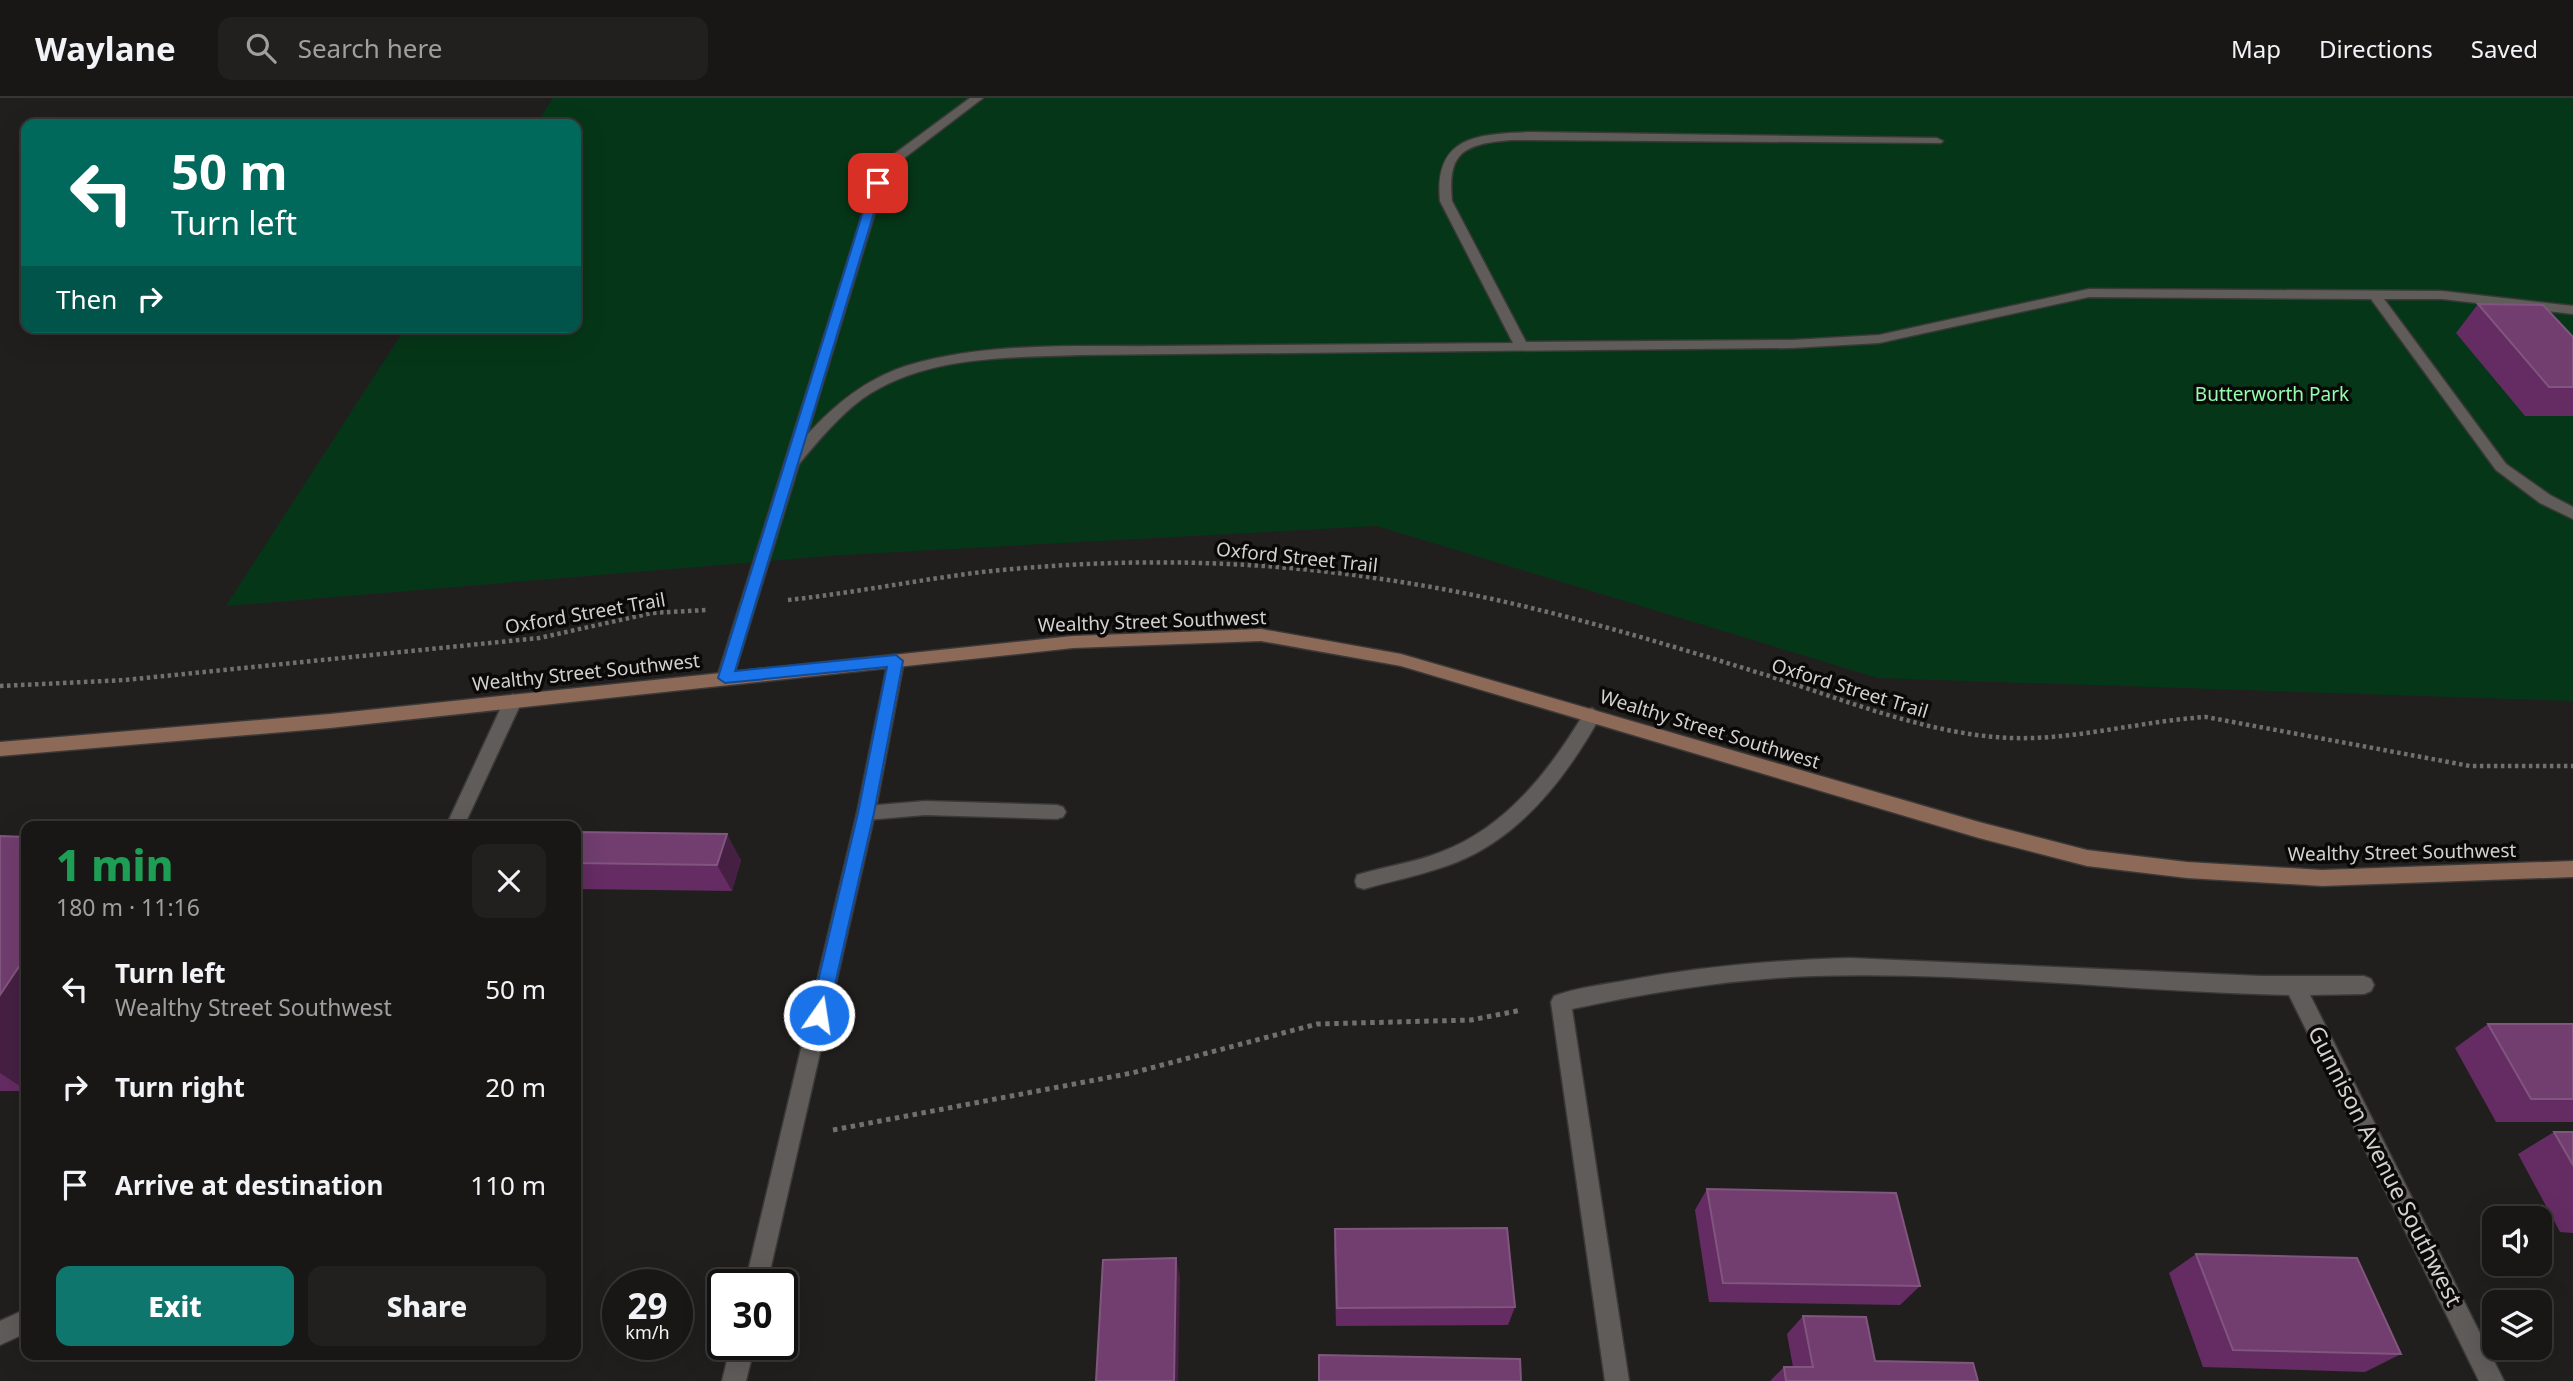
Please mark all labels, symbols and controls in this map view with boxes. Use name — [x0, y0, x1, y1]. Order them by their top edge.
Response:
search box — [218, 17, 708, 80]
text: Waylane — [35, 26, 176, 71]
icon: search — [242, 29, 280, 67]
text: Search here — [298, 30, 442, 66]
text: Map — [2231, 32, 2281, 65]
text: Directions — [2319, 32, 2433, 65]
text: Saved — [2471, 32, 2538, 65]
text: 50 m — [171, 138, 288, 204]
icon: left — [56, 147, 147, 238]
pin — [848, 153, 908, 213]
icon: arrive — [859, 164, 897, 202]
text: Turn left — [171, 201, 297, 244]
icon: right — [131, 280, 169, 318]
text: Then — [56, 281, 117, 317]
park label: Butterworth Park — [2195, 381, 2349, 407]
street label: Oxford Street Trail — [1215, 536, 1379, 578]
street label: Oxford Street Trail — [503, 586, 667, 640]
street label: Wealthy Street Southwest — [1037, 604, 1267, 638]
street label: Wealthy Street Southwest — [471, 647, 701, 697]
street label: Oxford Street Trail — [1768, 652, 1932, 724]
street label: Wealthy Street Southwest — [1597, 683, 1823, 775]
text: 1 min — [56, 836, 173, 893]
street label: Wealthy Street Southwest — [2287, 837, 2517, 867]
button: close — [472, 844, 546, 918]
text: 180 m · 11:16 — [56, 891, 200, 923]
text: Turn left — [115, 955, 226, 991]
icon: left — [56, 970, 94, 1008]
text: 50 m — [485, 971, 546, 1007]
position arrow — [782, 978, 856, 1052]
text: Wealthy Street Southwest — [115, 991, 392, 1023]
street label: Gunnison Avenue Southwest — [2301, 1020, 2471, 1311]
icon: right — [56, 1068, 94, 1106]
text: Turn right — [115, 1069, 245, 1105]
text: 20 m — [485, 1069, 546, 1105]
icon: arrive — [56, 1166, 94, 1204]
text: Arrive at destination — [115, 1167, 384, 1203]
text: 110 m — [470, 1167, 546, 1203]
map controls — [2482, 1206, 2552, 1360]
button: sound — [2482, 1206, 2552, 1276]
button: Exit — [56, 1266, 294, 1346]
button: Share — [308, 1266, 546, 1346]
speed limit sign: 30 — [707, 1269, 798, 1360]
text: 29 — [627, 1282, 668, 1329]
button: layers — [2482, 1290, 2552, 1360]
text: km/h — [625, 1320, 670, 1344]

